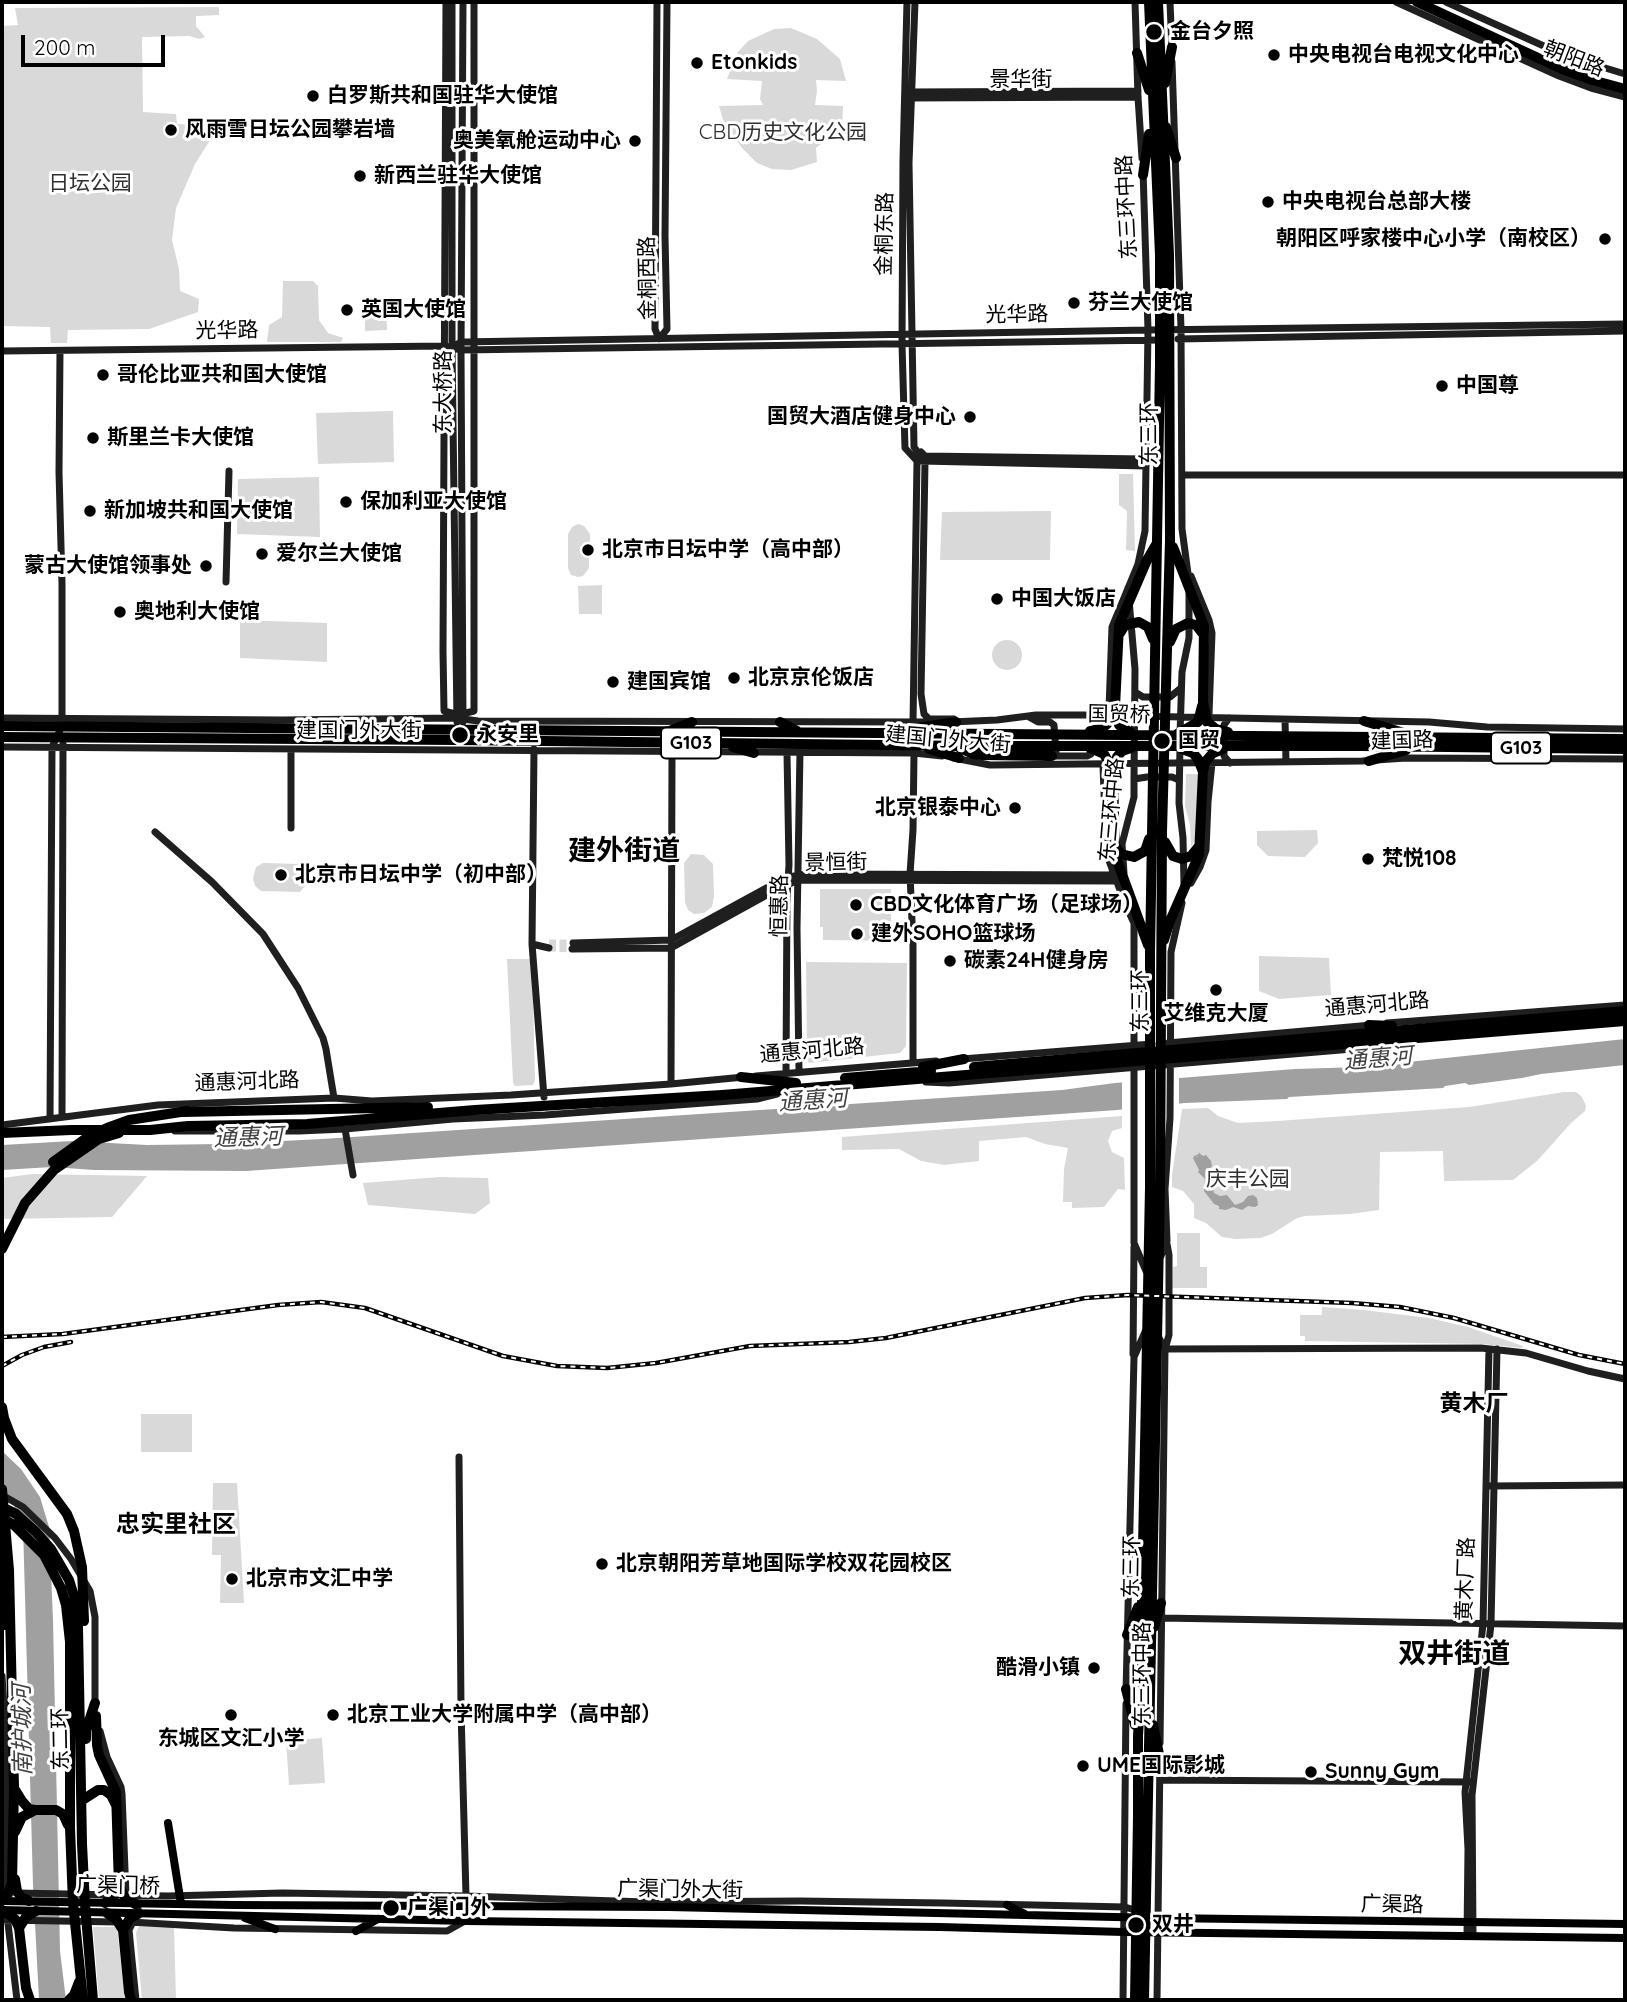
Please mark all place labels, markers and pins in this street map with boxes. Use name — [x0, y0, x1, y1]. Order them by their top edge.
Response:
place label: 金台夕照 — [1170, 19, 1254, 45]
marker: 金台夕照 — [1144, 22, 1164, 42]
place label: 中央电视台电视文化中心 — [1288, 42, 1519, 68]
marker: 中央电视台电视文化中心 — [1266, 47, 1282, 63]
place label: Etonkids — [711, 50, 797, 76]
marker: Etonkids — [689, 55, 705, 71]
place label: 白罗斯共和国驻华大使馆 — [327, 83, 558, 109]
marker: 白罗斯共和国驻华大使馆 — [305, 88, 321, 104]
place label: 风雨雪日坛公园攀岩墙 — [185, 117, 395, 143]
marker: 风雨雪日坛公园攀岩墙 — [163, 122, 179, 138]
place label: 奥美氧舱运动中心 — [453, 128, 621, 154]
marker: 奥美氧舱运动中心 — [627, 133, 643, 149]
place label: 新西兰驻华大使馆 — [374, 163, 542, 189]
marker: 新西兰驻华大使馆 — [352, 168, 368, 184]
place label: 中央电视台总部大楼 — [1282, 189, 1471, 215]
marker: 中央电视台总部大楼 — [1260, 194, 1276, 210]
place label: 朝阳区呼家楼中心小学（南校区） — [1276, 226, 1591, 252]
marker: 朝阳区呼家楼中心小学（南校区） — [1597, 231, 1613, 247]
place label: 芬兰大使馆 — [1088, 290, 1193, 316]
marker: 芬兰大使馆 — [1066, 295, 1082, 311]
place label: 英国大使馆 — [361, 297, 466, 323]
marker: 英国大使馆 — [339, 302, 355, 318]
place label: 哥伦比亚共和国大使馆 — [117, 362, 327, 388]
marker: 哥伦比亚共和国大使馆 — [95, 367, 111, 383]
place label: 中国尊 — [1456, 373, 1519, 399]
marker: 中国尊 — [1434, 378, 1450, 394]
place label: 国贸大酒店健身中心 — [767, 404, 956, 430]
marker: 国贸大酒店健身中心 — [962, 409, 978, 425]
place label: 斯里兰卡大使馆 — [107, 425, 254, 451]
marker: 斯里兰卡大使馆 — [85, 430, 101, 446]
place label: 保加利亚大使馆 — [360, 489, 507, 515]
marker: 保加利亚大使馆 — [338, 494, 354, 510]
place label: 新加坡共和国大使馆 — [104, 498, 293, 524]
marker: 新加坡共和国大使馆 — [82, 503, 98, 519]
place label: 北京市日坛中学（高中部） — [602, 537, 854, 563]
place label: 爱尔兰大使馆 — [276, 541, 402, 567]
marker: 北京市日坛中学（高中部） — [580, 542, 596, 558]
marker: 爱尔兰大使馆 — [254, 546, 270, 562]
place label: 蒙古大使馆领事处 — [24, 553, 192, 579]
marker: 蒙古大使馆领事处 — [198, 558, 214, 574]
place label: 中国大饭店 — [1011, 586, 1116, 612]
marker: 中国大饭店 — [989, 591, 1005, 607]
place label: 奥地利大使馆 — [134, 599, 260, 625]
marker: 奥地利大使馆 — [112, 604, 128, 620]
place label: 北京京伦饭店 — [748, 665, 874, 691]
place label: 建国宾馆 — [627, 669, 711, 695]
marker: 北京京伦饭店 — [726, 670, 742, 686]
marker: 建国宾馆 — [605, 674, 621, 690]
place label: 永安里 — [476, 722, 539, 748]
marker: 永安里 — [450, 725, 470, 745]
place label: 国贸 — [1178, 728, 1220, 754]
marker: 国贸 — [1152, 731, 1172, 751]
place label: 北京银泰中心 — [875, 795, 1001, 821]
marker: 北京银泰中心 — [1007, 800, 1023, 816]
place label: 梵悦108 — [1382, 846, 1457, 872]
marker: 梵悦108 — [1360, 851, 1376, 867]
place label: 北京市日坛中学（初中部） — [295, 862, 547, 888]
marker: 北京市日坛中学（初中部） — [273, 867, 289, 883]
place label: CBD文化体育广场（足球场） — [870, 892, 1143, 918]
marker: CBD文化体育广场（足球场） — [848, 897, 864, 913]
place label: 建外SOHO篮球场 — [871, 921, 1036, 947]
marker: 建外SOHO篮球场 — [849, 926, 865, 942]
place label: 碳素24H健身房 — [964, 948, 1108, 974]
marker: 碳素24H健身房 — [942, 953, 958, 969]
marker: 艾维克大厦 — [1208, 982, 1224, 998]
place label: 艾维克大厦 — [1164, 1001, 1268, 1027]
place label: 北京朝阳芳草地国际学校双花园校区 — [616, 1551, 952, 1577]
marker: 北京朝阳芳草地国际学校双花园校区 — [594, 1556, 610, 1572]
place label: 北京市文汇中学 — [246, 1566, 393, 1592]
marker: 北京市文汇中学 — [224, 1571, 240, 1587]
place label: 酷滑小镇 — [996, 1655, 1080, 1681]
marker: 酷滑小镇 — [1086, 1660, 1102, 1676]
place label: 北京工业大学附属中学（高中部） — [347, 1702, 662, 1728]
marker: 东城区文汇小学 — [223, 1707, 239, 1723]
marker: 北京工业大学附属中学（高中部） — [325, 1707, 341, 1723]
place label: 东城区文汇小学 — [158, 1726, 304, 1752]
place label: UME国际影城 — [1097, 1753, 1225, 1779]
marker: UME国际影城 — [1075, 1758, 1091, 1774]
place label: Sunny Gym — [1325, 1759, 1439, 1785]
marker: Sunny Gym — [1303, 1764, 1319, 1780]
place label: 广渠门外 — [407, 1895, 491, 1921]
marker: 广渠门外 — [381, 1898, 401, 1918]
place label: 双井 — [1152, 1912, 1194, 1938]
marker: 双井 — [1126, 1915, 1146, 1935]

